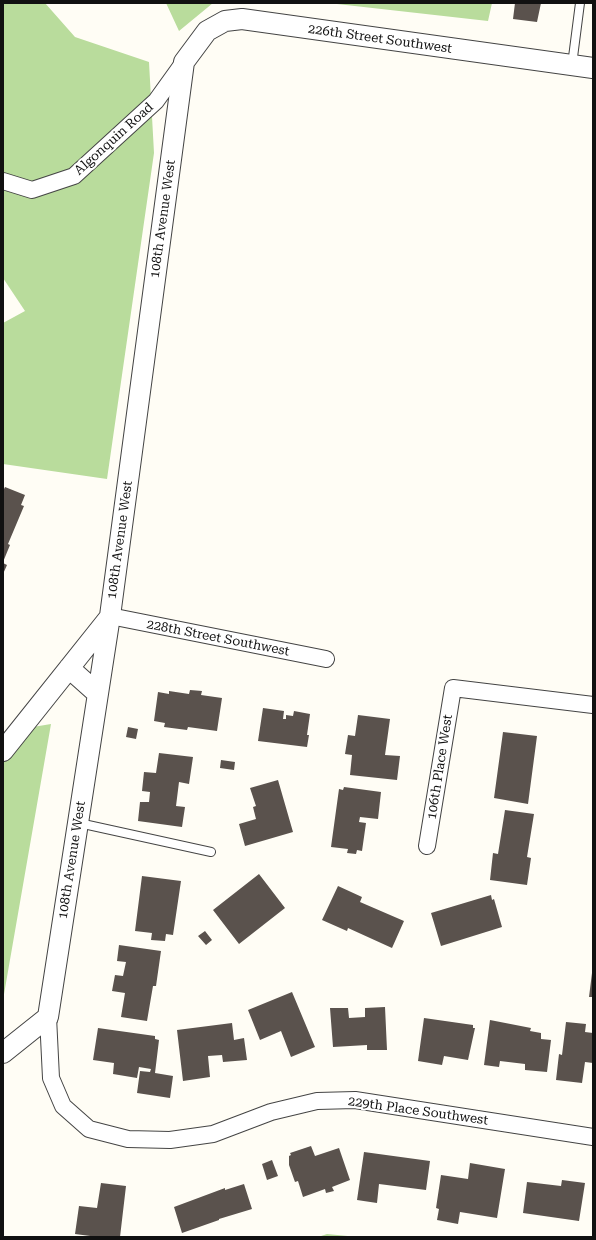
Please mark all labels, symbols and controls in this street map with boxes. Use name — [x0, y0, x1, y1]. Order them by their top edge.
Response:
street label: 226th Street Southwest — [307, 21, 453, 57]
street label: Algonquin Road — [71, 99, 157, 179]
street label: 108th Avenue West — [147, 159, 179, 279]
street label: 108th Avenue West — [104, 480, 136, 600]
street label: 228th Street Southwest — [145, 616, 291, 660]
street label: 106th Place West — [424, 713, 456, 821]
street label: 108th Avenue West — [55, 800, 89, 920]
street label: 229th Place Southwest — [347, 1093, 489, 1129]

